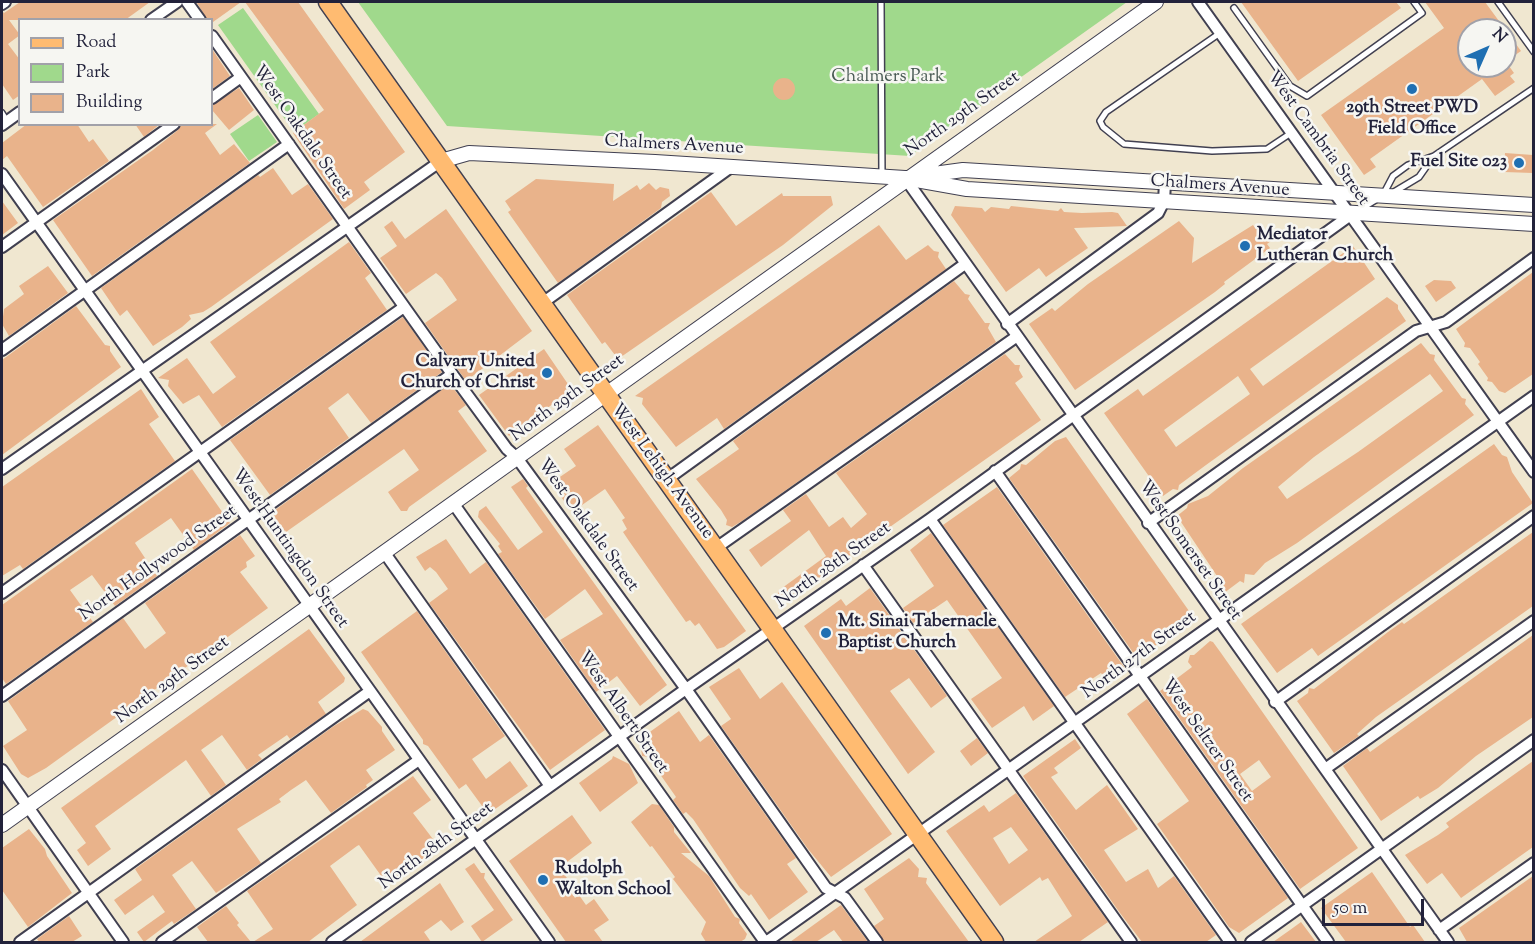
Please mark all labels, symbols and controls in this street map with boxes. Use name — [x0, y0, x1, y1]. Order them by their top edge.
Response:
legend — [18, 18, 213, 126]
north arrow — [1457, 18, 1517, 78]
text: N — [1486, 24, 1511, 49]
text: Road — [76, 30, 116, 56]
text: Park — [76, 60, 110, 86]
street label: West Oakdale Street — [247, 62, 355, 204]
park label: Chalmers Park — [831, 67, 945, 89]
street label: North 29th Street — [901, 67, 1025, 163]
street label: West Cambria Street — [1261, 67, 1373, 211]
marker: 29th Street PWD Field Office — [1405, 82, 1419, 96]
text: Building — [76, 90, 142, 116]
place label: 29th Street PWD Field Office — [1346, 98, 1478, 140]
street label: Chalmers Avenue — [604, 132, 744, 160]
place label: Fuel Site 023 — [1411, 152, 1507, 174]
marker: Fuel Site 023 — [1512, 156, 1526, 170]
street label: Chalmers Avenue — [1150, 171, 1290, 203]
place label: Mediator Lutheran Church — [1257, 225, 1393, 268]
marker: Mediator Lutheran Church — [1238, 239, 1252, 253]
street label: North 29th Street — [507, 350, 629, 448]
place label: Calvary United Church of Christ — [401, 352, 535, 394]
marker: Calvary United Church of Christ — [540, 366, 554, 380]
street label: West Lehigh Avenue — [605, 400, 717, 544]
street label: West Oakdale Street — [532, 455, 642, 597]
street label: West Huntingdon Street — [226, 465, 352, 633]
street label: West Somerset Street — [1133, 477, 1245, 625]
street label: North Hollywood Street — [76, 501, 242, 627]
street label: North 28th Street — [772, 518, 896, 614]
street label: North 27th Street — [1079, 607, 1201, 705]
place label: Mt. Sinai Tabernacle Baptist Church — [838, 612, 997, 654]
marker: Mt. Sinai Tabernacle Baptist Church — [819, 626, 833, 640]
street label: North 29th Street — [112, 632, 234, 730]
street label: West Albert Street — [572, 647, 672, 779]
street label: West Seltzer Street — [1155, 675, 1257, 807]
street label: North 28th Street — [376, 798, 498, 896]
place label: Rudolph Walton School — [555, 859, 671, 902]
marker: Rudolph Walton School — [536, 873, 550, 887]
scale bar — [1325, 887, 1427, 925]
text: 50 m — [1333, 896, 1367, 922]

